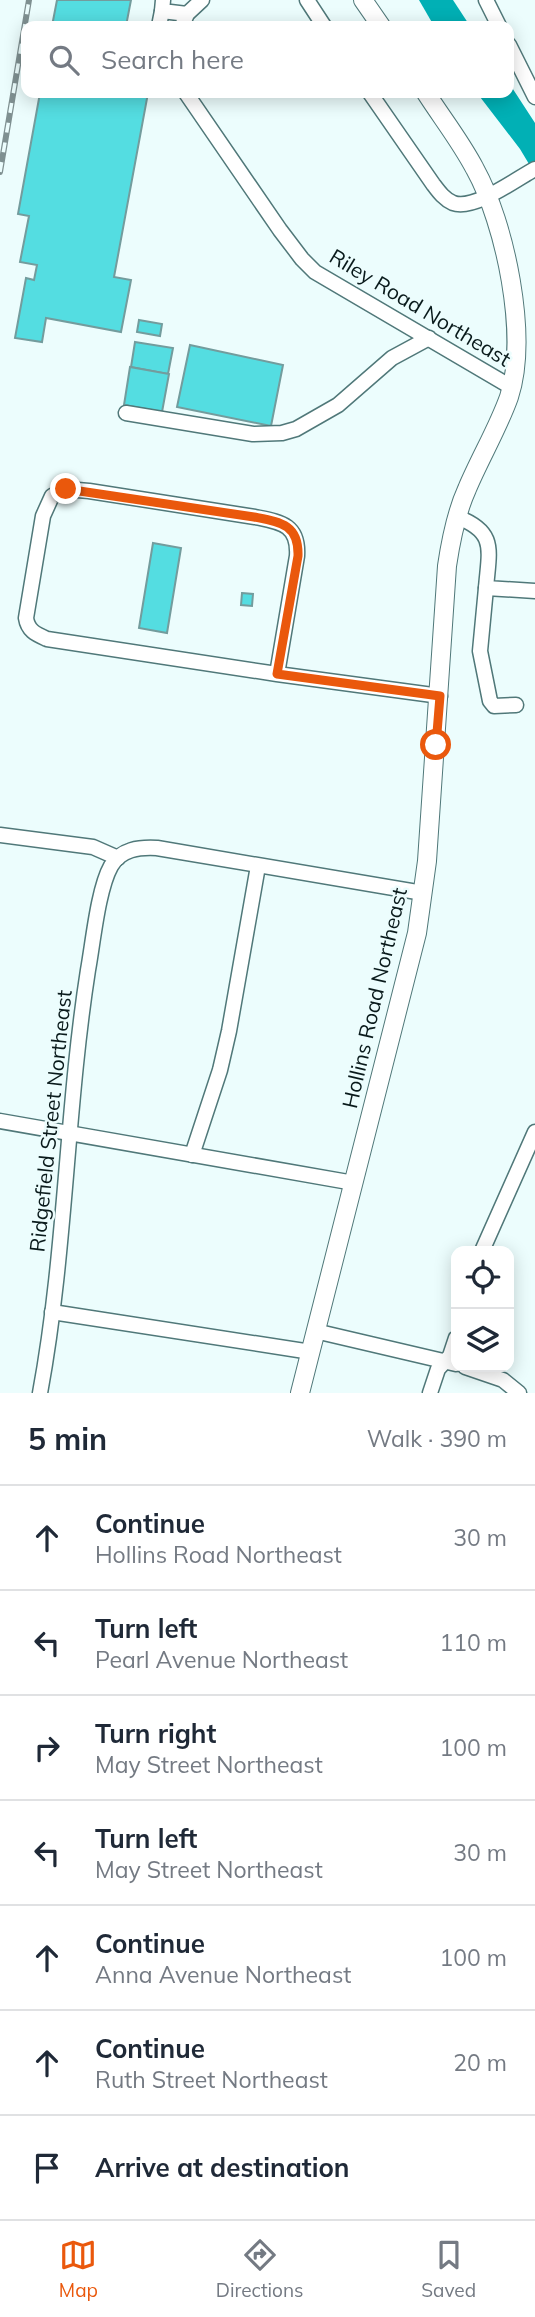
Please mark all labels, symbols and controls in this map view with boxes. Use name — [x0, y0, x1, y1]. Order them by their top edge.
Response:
search box — [21, 21, 514, 98]
icon: search — [45, 41, 83, 79]
text: Search here — [101, 43, 244, 76]
street label: Riley Road Northeast — [325, 243, 516, 371]
route end — [50, 473, 81, 504]
route start — [420, 729, 451, 760]
street label: Hollins Road Northeast — [336, 885, 412, 1111]
street label: Ridgefield Street Northeast — [23, 989, 77, 1253]
map controls — [451, 1246, 514, 1372]
button: locate — [451, 1246, 514, 1309]
button: layers — [451, 1309, 514, 1372]
text: 5 min — [28, 1420, 107, 1458]
text: Walk · 390 m — [367, 1424, 507, 1453]
text: Continue — [95, 1507, 205, 1540]
icon: ahead — [28, 1519, 66, 1557]
text: 30 m — [453, 1523, 507, 1552]
text: Hollins Road Northeast — [95, 1540, 342, 1569]
text: Turn left — [95, 1612, 197, 1645]
icon: left — [28, 1624, 66, 1662]
text: 110 m — [439, 1628, 507, 1657]
text: Pearl Avenue Northeast — [95, 1645, 348, 1674]
text: Turn right — [95, 1717, 216, 1750]
icon: right — [28, 1729, 66, 1767]
text: 100 m — [439, 1733, 507, 1762]
text: May Street Northeast — [95, 1750, 323, 1779]
text: Turn left — [95, 1822, 197, 1855]
icon: left — [28, 1834, 66, 1872]
text: 30 m — [453, 1838, 507, 1867]
text: May Street Northeast — [95, 1855, 323, 1884]
text: Continue — [95, 1927, 205, 1960]
icon: ahead — [28, 1939, 66, 1977]
text: 100 m — [439, 1943, 507, 1972]
text: Anna Avenue Northeast — [95, 1960, 351, 1989]
text: Continue — [95, 2032, 205, 2065]
icon: ahead — [28, 2044, 66, 2082]
text: 20 m — [453, 2048, 507, 2077]
text: Ruth Street Northeast — [95, 2065, 328, 2094]
icon: arrive — [28, 2149, 66, 2187]
text: Arrive at destination — [95, 2151, 350, 2184]
tab: Map — [59, 2236, 98, 2302]
tab: Directions — [216, 2236, 304, 2302]
tab: Saved — [421, 2236, 476, 2302]

